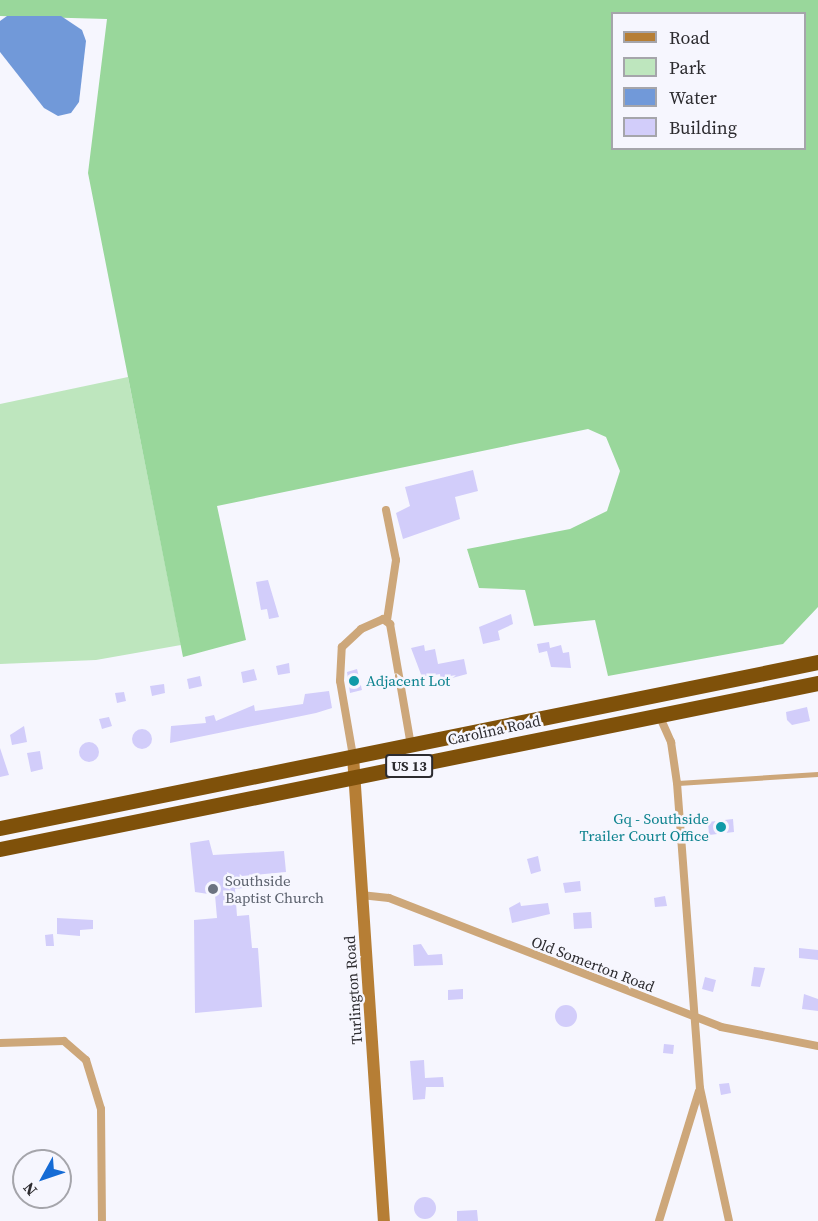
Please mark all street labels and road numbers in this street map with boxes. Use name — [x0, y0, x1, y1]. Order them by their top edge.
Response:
street label: Carolina Road — [446, 711, 542, 749]
road number: US 13 — [385, 755, 433, 777]
street label: Old Somerton Road — [529, 932, 657, 996]
street label: Turlington Road — [340, 935, 366, 1045]

